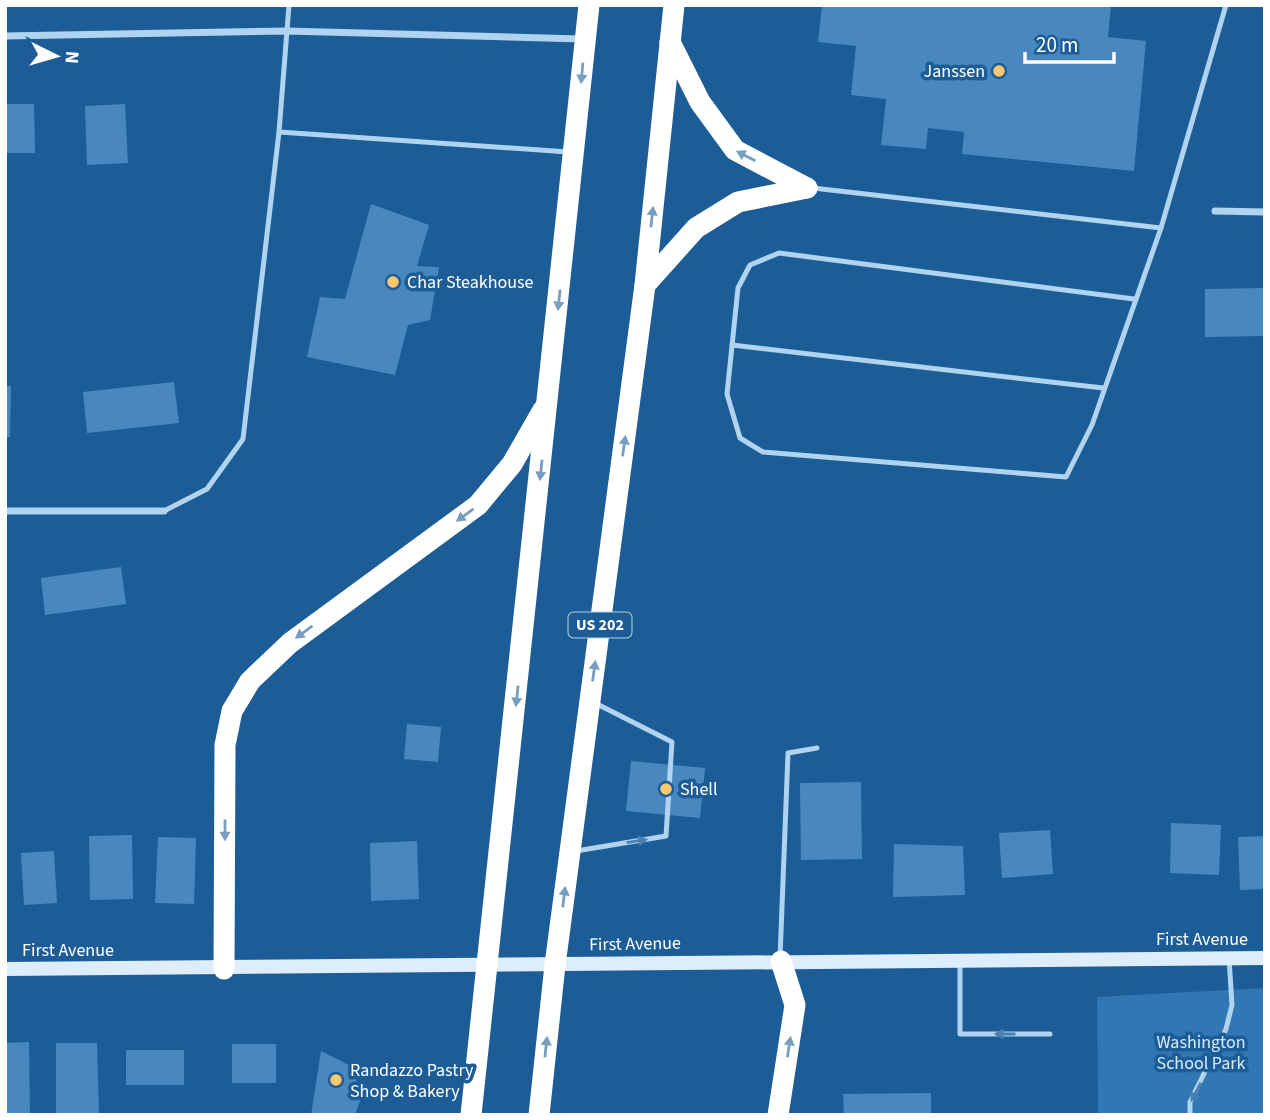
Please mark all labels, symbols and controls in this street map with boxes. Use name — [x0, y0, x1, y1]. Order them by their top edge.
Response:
north arrow — [21, 21, 91, 91]
scale bar — [1025, 21, 1114, 65]
text: 20 m — [1036, 30, 1078, 60]
text: N — [57, 50, 85, 65]
place label: Janssen — [924, 59, 985, 84]
one-way arrow — [576, 62, 587, 84]
marker: Janssen — [991, 63, 1007, 79]
one-way arrow — [736, 151, 756, 162]
one-way arrow — [647, 205, 658, 227]
place label: Char Steakhouse — [407, 270, 534, 295]
marker: Char Steakhouse — [385, 274, 401, 290]
one-way arrow — [554, 289, 565, 311]
one-way arrow — [618, 435, 629, 457]
one-way arrow — [535, 459, 546, 481]
one-way arrow — [456, 507, 474, 521]
road number: US 202 — [568, 612, 632, 638]
one-way arrow — [295, 625, 313, 639]
one-way arrow — [588, 660, 599, 682]
one-way arrow — [511, 685, 522, 707]
place label: Shell — [680, 777, 718, 802]
marker: Shell — [658, 781, 674, 797]
one-way arrow — [219, 819, 231, 841]
one-way arrow — [626, 835, 648, 846]
one-way arrow — [558, 886, 569, 908]
street label: First Avenue — [1156, 927, 1248, 952]
street label: First Avenue — [589, 931, 681, 957]
street label: First Avenue — [22, 938, 114, 963]
one-way arrow — [994, 1028, 1016, 1040]
park label: Washington School Park — [1156, 1030, 1246, 1076]
one-way arrow — [541, 1036, 552, 1058]
one-way arrow — [783, 1036, 794, 1058]
place label: Randazzo Pastry Shop & Bakery — [350, 1058, 474, 1104]
marker: Randazzo Pastry Shop & Bakery — [328, 1072, 344, 1088]
one-way arrow — [1190, 1083, 1202, 1103]

